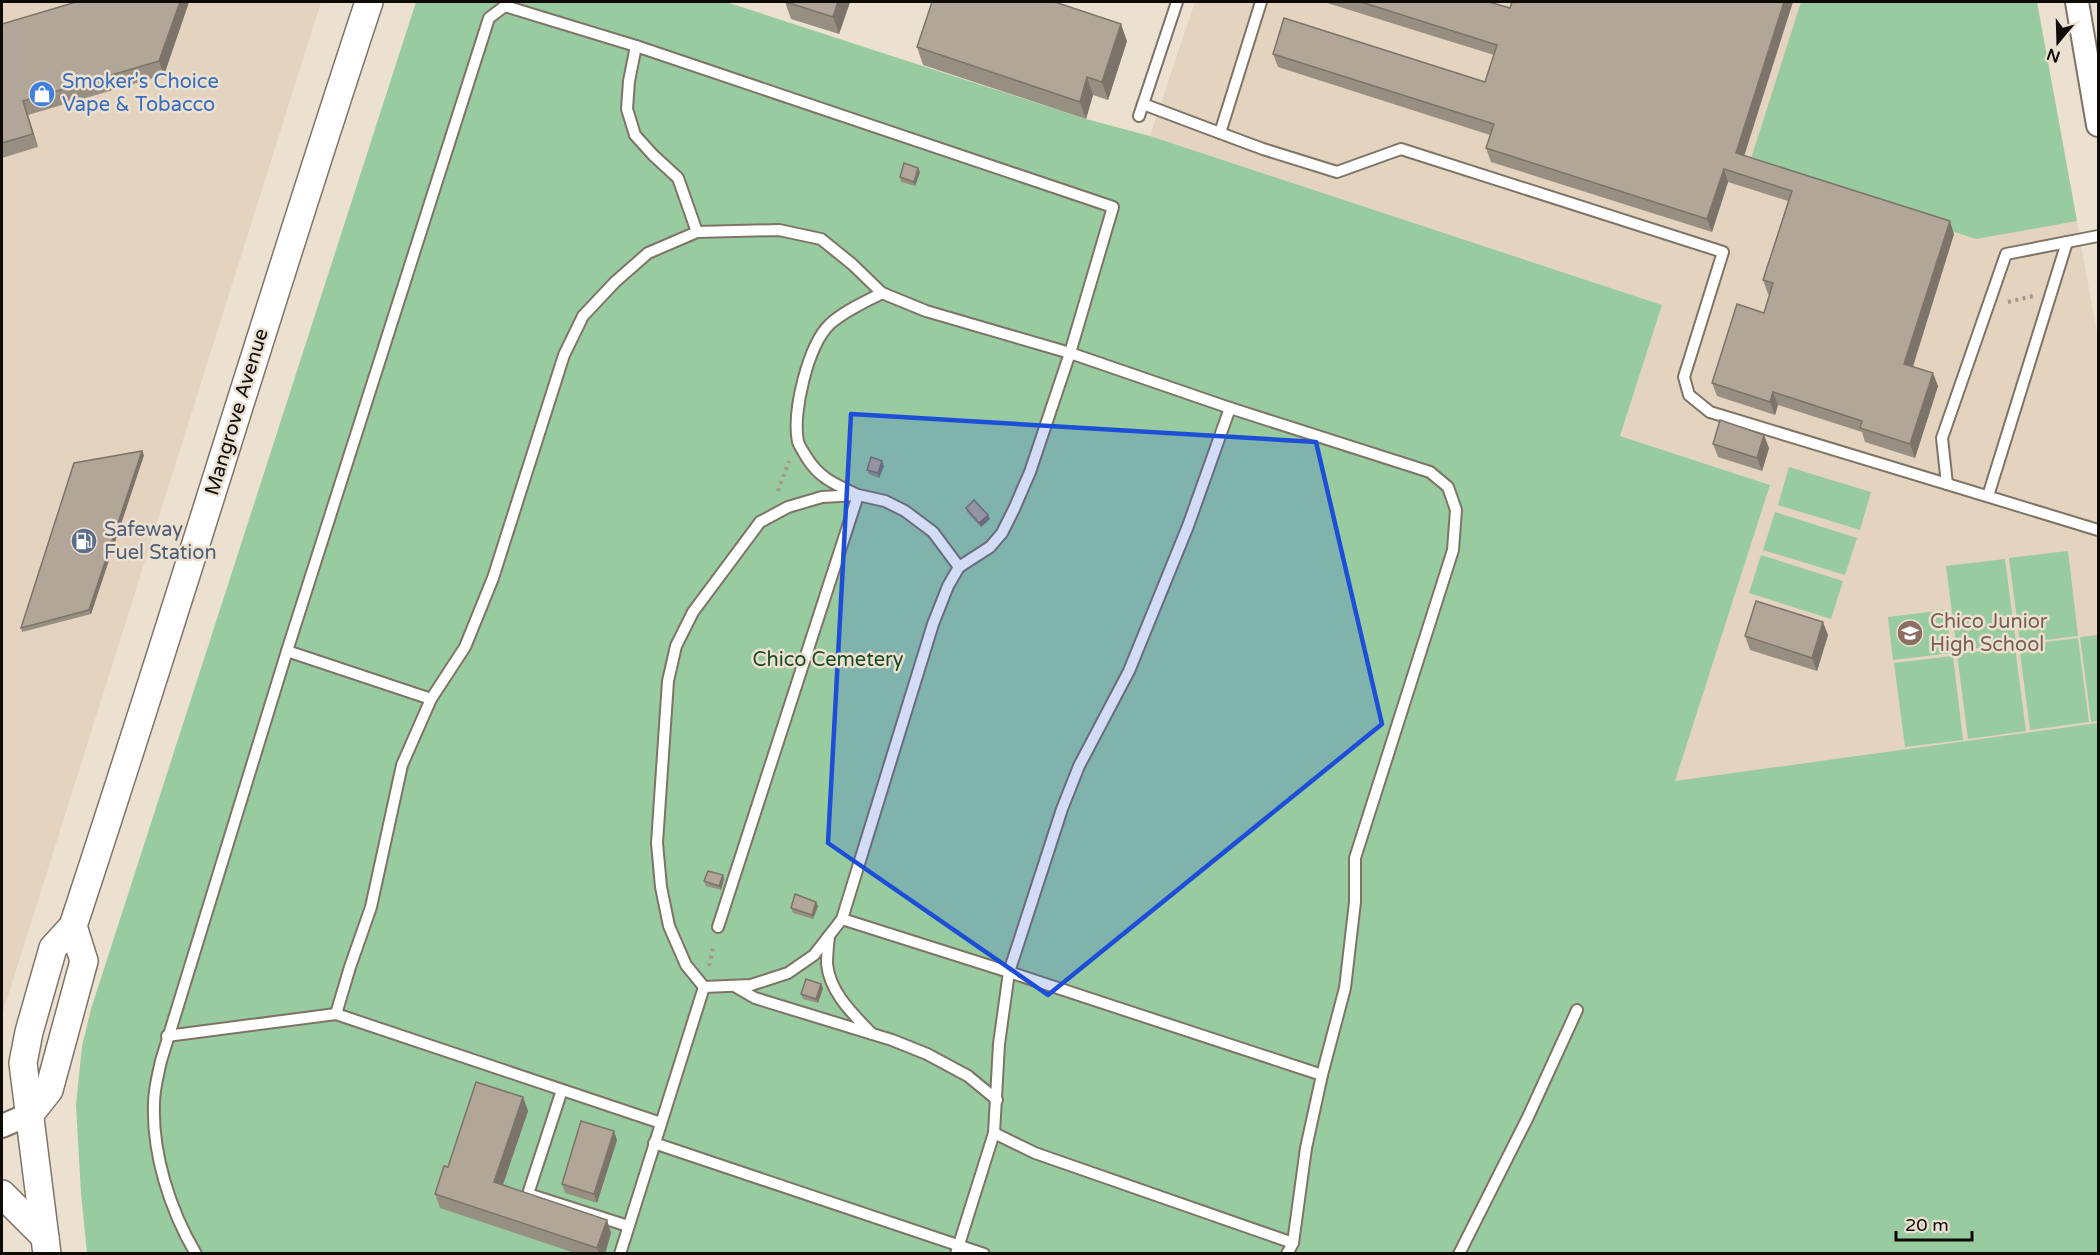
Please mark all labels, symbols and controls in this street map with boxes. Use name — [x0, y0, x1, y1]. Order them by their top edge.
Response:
north arrow — [2028, 12, 2088, 72]
text: N — [2044, 44, 2063, 67]
place label: Smoker's Choice Vape & Tobacco — [62, 70, 219, 117]
shop icon: Smoker's Choice Vape & Tobacco — [27, 79, 57, 109]
street label: Mangrove Avenue — [200, 326, 274, 498]
place label: Safeway Fuel Station — [104, 518, 217, 565]
fuel station icon: Safeway Fuel Station — [69, 526, 99, 556]
place label: Chico Junior High School — [1930, 610, 2048, 657]
school or university icon: Chico Junior High School — [1895, 618, 1925, 648]
park label: Chico Cemetery — [753, 648, 904, 672]
scale bar — [1896, 1204, 1972, 1242]
text: 20 m — [1905, 1214, 1949, 1236]

